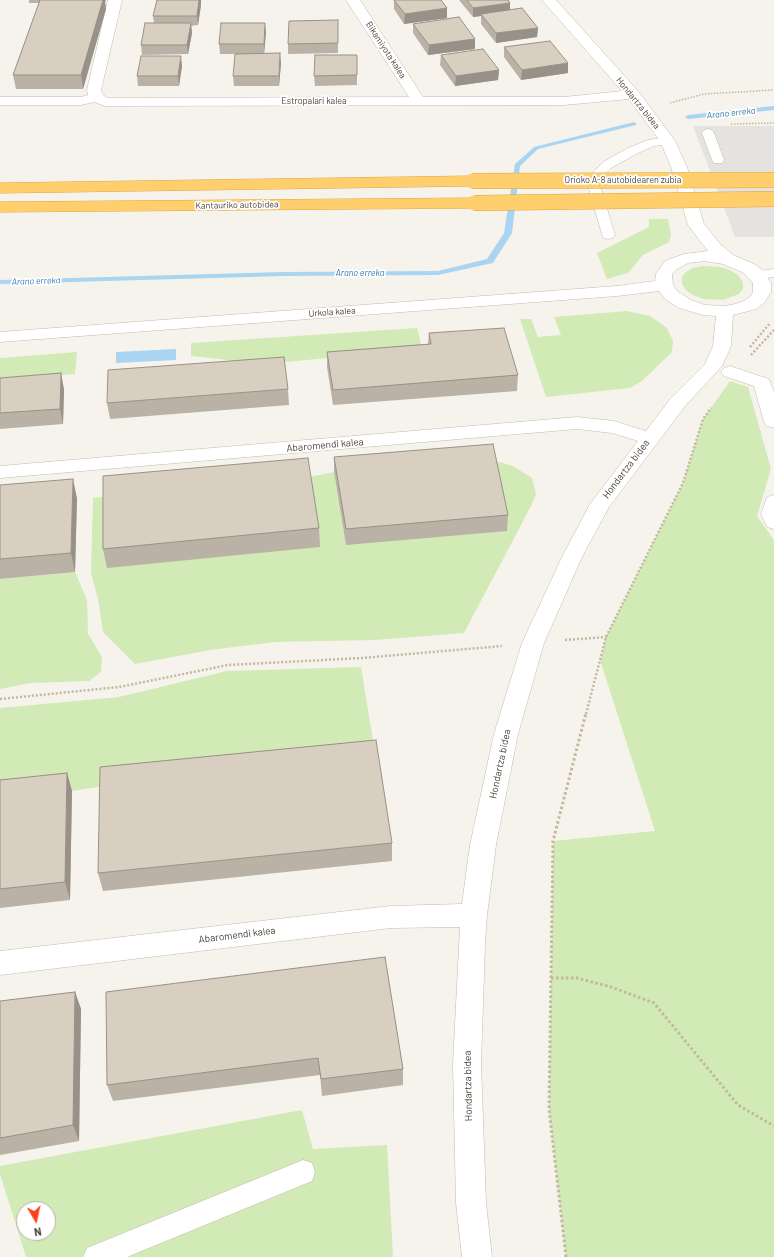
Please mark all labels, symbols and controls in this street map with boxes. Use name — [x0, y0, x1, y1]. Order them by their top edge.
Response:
street label: Bikamiyota kalea — [364, 20, 408, 80]
street label: Hondartza bidea — [614, 75, 662, 131]
street label: Estropalari kalea — [281, 96, 347, 106]
water label: Arano erreka — [706, 105, 756, 121]
street label: Orioko A-8 autobidearen zubia — [565, 175, 681, 185]
street label: Kantauriko autobidea — [195, 199, 279, 211]
water label: Arano erreka — [336, 268, 384, 278]
water label: Arano erreka — [11, 275, 61, 287]
street label: Urkola kalea — [308, 305, 356, 319]
street label: Abaromendi kalea — [286, 436, 364, 454]
street label: Hondartza bidea — [600, 437, 652, 501]
street label: Hondartza bidea — [487, 728, 513, 800]
street label: Abaromendi kalea — [198, 924, 276, 946]
street label: Hondartza bidea — [461, 1051, 475, 1121]
north arrow — [16, 1201, 56, 1241]
text: N — [33, 1225, 42, 1239]

